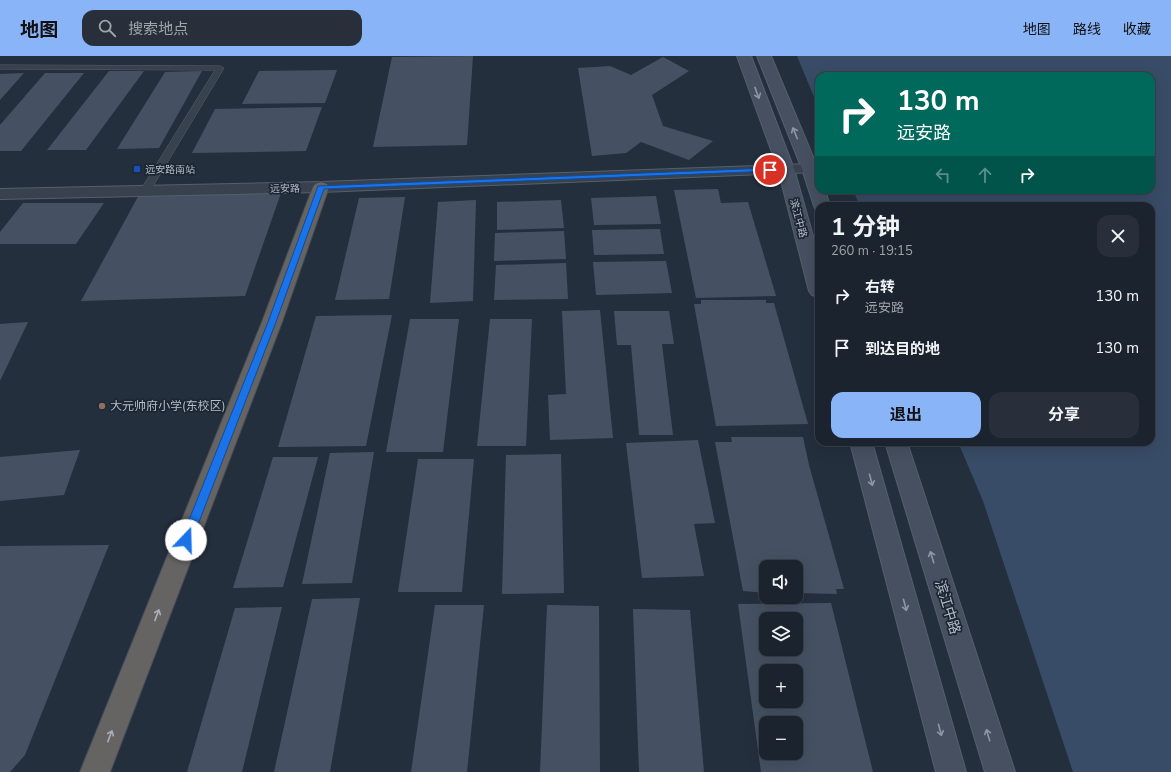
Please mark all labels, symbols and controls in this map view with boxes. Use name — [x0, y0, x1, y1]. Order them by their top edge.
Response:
search box — [82, 10, 362, 46]
text: 地图 — [20, 17, 58, 43]
icon: search — [96, 17, 118, 39]
text: 搜索地点 — [128, 19, 188, 39]
text: 地图 — [1023, 20, 1051, 39]
text: 路线 — [1073, 20, 1101, 39]
text: 收藏 — [1123, 20, 1151, 39]
text: 130 m — [897, 82, 980, 120]
one-way arrow — [754, 86, 762, 98]
icon: right — [831, 88, 883, 140]
text: 远安路 — [897, 121, 951, 145]
one-way arrow — [791, 127, 799, 139]
pin — [753, 153, 787, 187]
icon: arrive — [759, 159, 781, 181]
place label: 远安路南站 — [145, 163, 195, 177]
marker: 远安路南站 — [132, 164, 142, 174]
icon: left — [932, 164, 954, 186]
icon: ahead — [974, 164, 996, 186]
icon: right — [1016, 164, 1038, 186]
street label: 远安路 — [270, 182, 300, 196]
street label: 滨江中路 — [786, 197, 810, 239]
text: 1 分钟 — [831, 211, 900, 243]
button: close — [1097, 215, 1139, 257]
text: 260 m · 19:15 — [831, 242, 913, 260]
text: 右转 — [865, 277, 895, 297]
icon: right — [831, 285, 853, 307]
text: 130 m — [1095, 286, 1139, 306]
text: 远安路 — [865, 299, 904, 317]
icon: arrive — [831, 337, 853, 359]
text: 130 m — [1095, 338, 1139, 358]
text: 到达目的地 — [865, 339, 940, 359]
button: 退出 — [831, 392, 981, 438]
button: 分享 — [989, 392, 1139, 438]
place label: 大元帅府小学(东校区) — [110, 398, 226, 414]
marker: 大元帅府小学(东校区) — [97, 401, 107, 411]
one-way arrow — [868, 473, 875, 486]
position arrow — [165, 519, 207, 561]
one-way arrow — [928, 552, 936, 564]
map controls — [759, 560, 803, 760]
button: sound — [759, 560, 803, 604]
street label: 滨江中路 — [930, 578, 965, 637]
one-way arrow — [902, 598, 909, 611]
one-way arrow — [154, 609, 162, 621]
button: layers — [759, 612, 803, 656]
button: + — [759, 664, 803, 708]
button: − — [759, 716, 803, 760]
one-way arrow — [936, 724, 944, 737]
one-way arrow — [984, 728, 991, 741]
one-way arrow — [106, 730, 114, 742]

